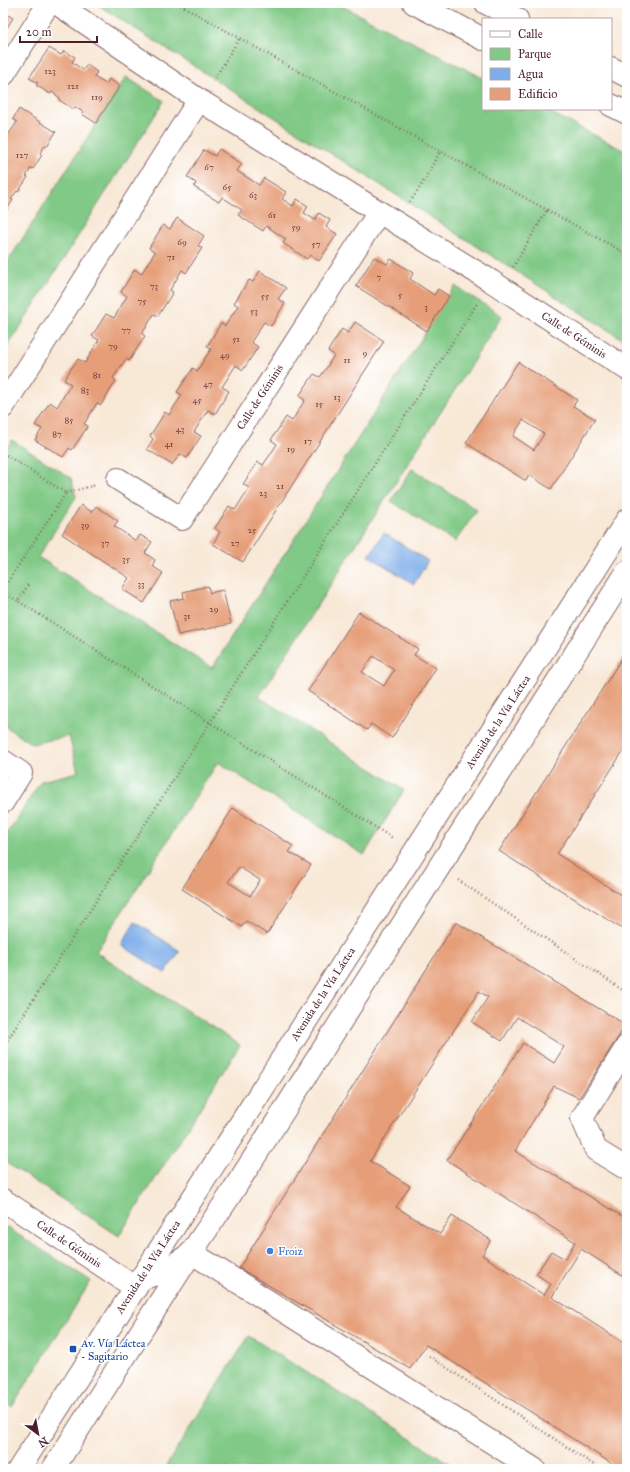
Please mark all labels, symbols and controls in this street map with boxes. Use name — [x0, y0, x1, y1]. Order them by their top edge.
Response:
scale bar — [20, 18, 97, 44]
legend — [482, 18, 612, 110]
text: 20 m — [26, 25, 52, 39]
text: Calle — [518, 27, 543, 41]
text: Parque — [518, 47, 551, 62]
house number: 123 — [44, 65, 56, 76]
text: Agua — [517, 67, 544, 82]
house number: 121 — [67, 80, 79, 91]
text: Edificio — [518, 87, 557, 101]
house number: 119 — [91, 91, 103, 102]
house number: 127 — [16, 149, 28, 160]
house number: 67 — [204, 161, 214, 172]
house number: 65 — [223, 181, 232, 192]
house number: 63 — [249, 189, 258, 200]
house number: 61 — [268, 209, 276, 220]
house number: 59 — [291, 221, 301, 232]
house number: 69 — [177, 236, 187, 247]
house number: 57 — [312, 238, 321, 249]
house number: 71 — [167, 251, 176, 262]
house number: 7 — [377, 271, 382, 282]
house number: 73 — [150, 280, 159, 291]
house number: 5 — [398, 289, 403, 300]
house number: 55 — [261, 290, 270, 301]
house number: 75 — [138, 295, 147, 306]
house number: 3 — [424, 301, 428, 312]
house number: 53 — [250, 305, 258, 316]
street label: Calle de Géminis — [539, 309, 609, 361]
house number: 77 — [121, 324, 131, 335]
house number: 51 — [232, 333, 240, 344]
house number: 79 — [108, 340, 118, 351]
house number: 9 — [363, 347, 368, 358]
house number: 49 — [220, 349, 230, 360]
house number: 11 — [343, 354, 351, 365]
street label: Calle de Géminis — [234, 362, 286, 432]
house number: 81 — [93, 369, 102, 380]
house number: 47 — [203, 378, 213, 389]
house number: 83 — [81, 384, 90, 395]
house number: 13 — [333, 391, 341, 402]
house number: 45 — [192, 394, 202, 405]
house number: 15 — [315, 398, 324, 409]
house number: 85 — [65, 414, 74, 425]
house number: 43 — [176, 423, 185, 434]
house number: 87 — [52, 428, 62, 439]
house number: 17 — [304, 435, 312, 446]
house number: 41 — [165, 438, 174, 449]
house number: 19 — [287, 443, 295, 454]
house number: 21 — [276, 480, 284, 491]
house number: 23 — [259, 487, 267, 498]
house number: 39 — [81, 519, 89, 530]
house number: 25 — [248, 524, 257, 535]
house number: 37 — [101, 537, 109, 548]
house number: 27 — [231, 537, 240, 548]
house number: 35 — [122, 553, 131, 564]
house number: 33 — [137, 578, 145, 589]
house number: 29 — [209, 603, 219, 614]
house number: 31 — [183, 610, 191, 621]
street label: Avenida de la Vía Láctea — [462, 673, 533, 772]
street label: Avenida de la Vía Láctea — [287, 945, 358, 1044]
street label: Calle de Géminis — [34, 1218, 104, 1270]
street label: Avenida de la Vía Láctea — [112, 1218, 183, 1317]
place label: Froiz — [278, 1245, 303, 1258]
marker: Froiz — [265, 1246, 275, 1256]
place label: Av. Vía Láctea - Sagitario — [80, 1337, 146, 1363]
marker: Av. Vía Láctea - Sagitario — [68, 1344, 78, 1354]
north arrow — [18, 1414, 58, 1454]
text: N — [35, 1434, 50, 1450]

